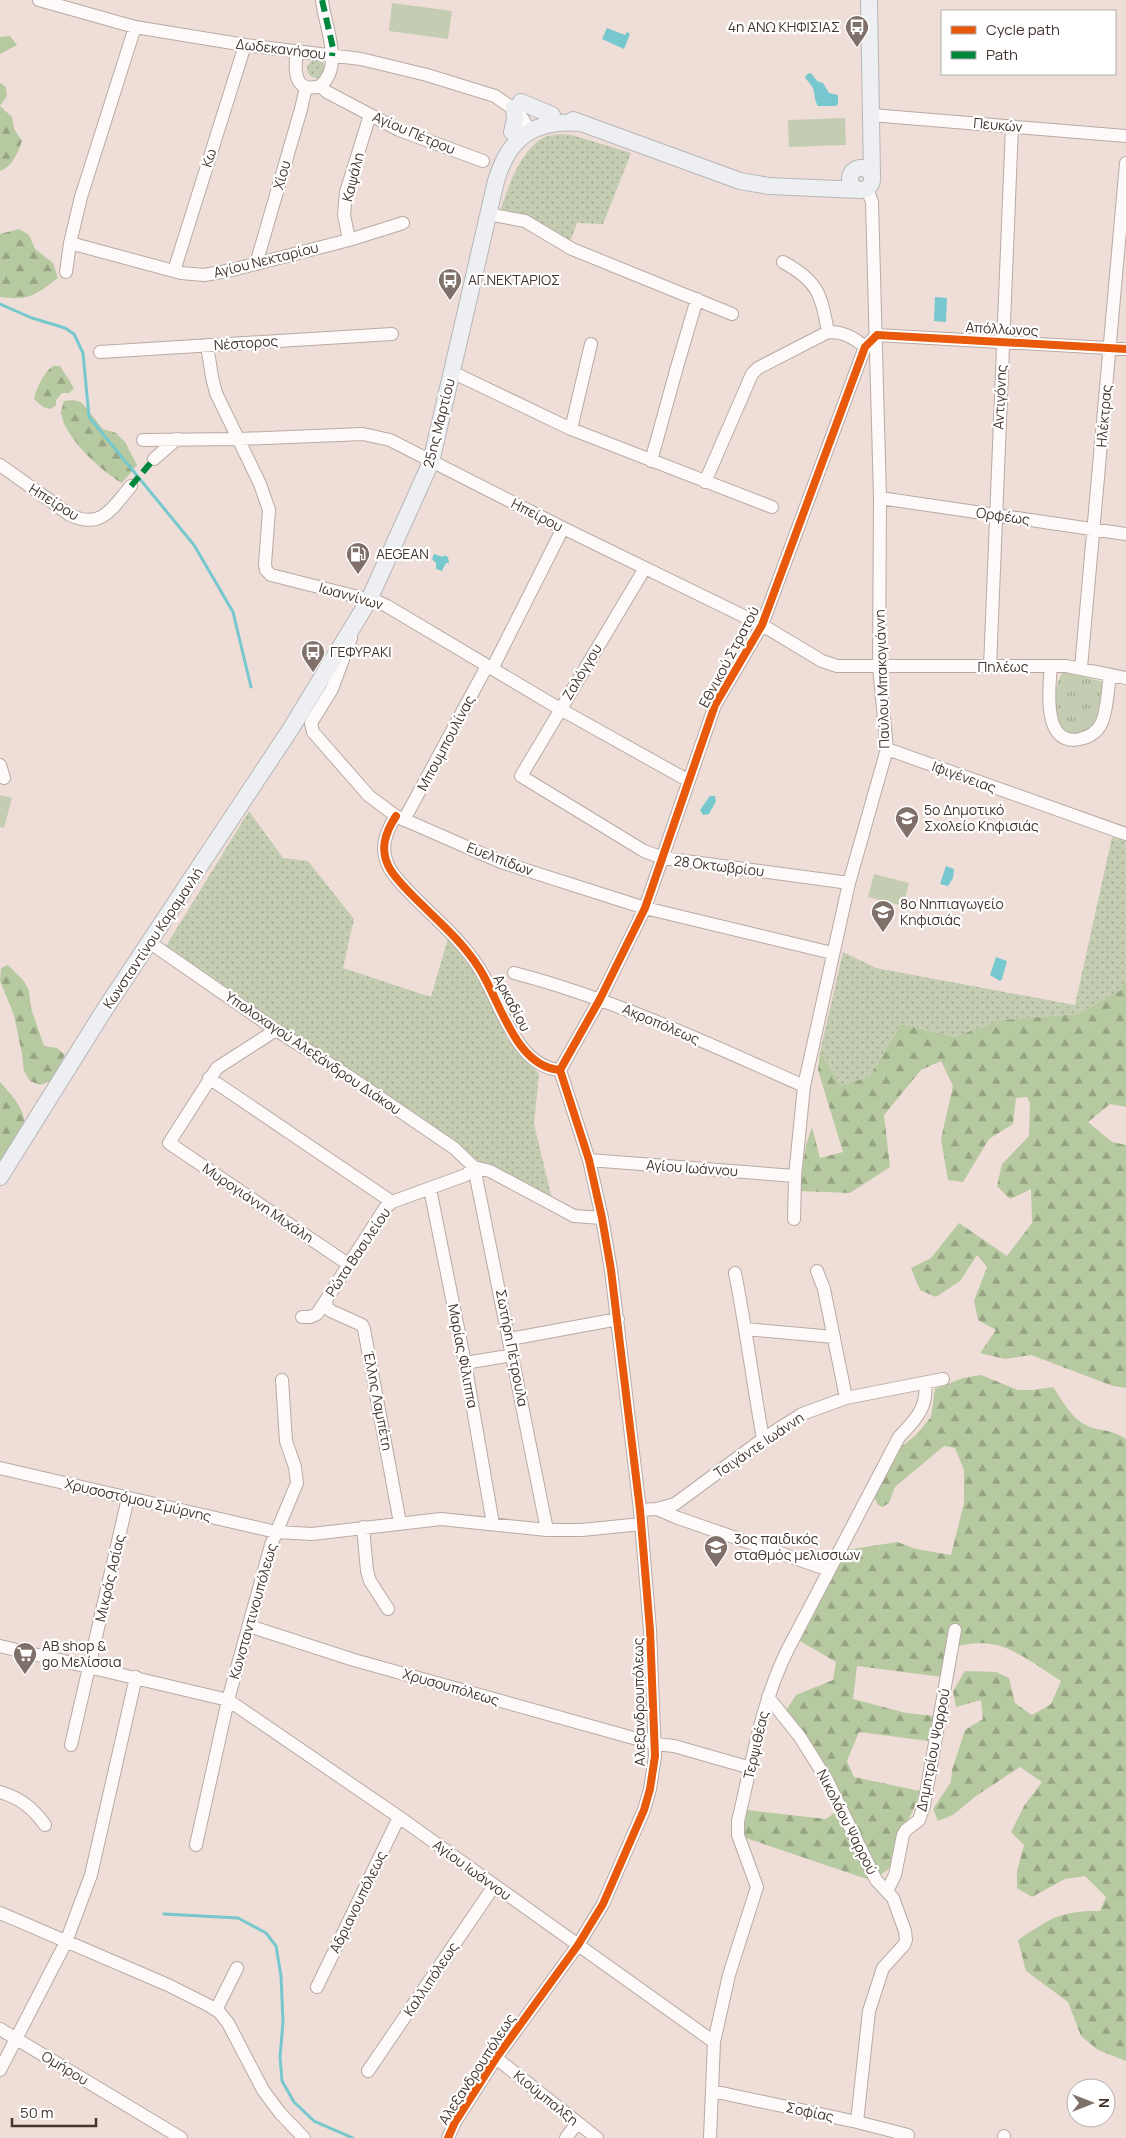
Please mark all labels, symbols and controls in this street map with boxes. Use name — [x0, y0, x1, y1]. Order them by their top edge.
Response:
legend — [941, 10, 1116, 75]
bus stop icon: 4η ΑΝΩ ΚΗΦΙΣΙΑΣ — [844, 14, 870, 48]
place label: 4η ΑΝΩ ΚΗΦΙΣΙΑΣ — [728, 17, 840, 36]
text: Cycle path — [986, 19, 1060, 40]
street label: Δωδεκανήσου — [235, 34, 327, 63]
text: Path — [986, 44, 1018, 65]
street label: Αγίου Πέτρου — [370, 107, 458, 158]
street label: Πευκών — [973, 113, 1023, 136]
street label: Κω — [197, 146, 220, 170]
street label: Καψάλη — [337, 150, 368, 204]
street label: Χίου — [268, 158, 295, 192]
street label: Αγίου Νεκταρίου — [211, 237, 320, 282]
bus stop icon: ΑΓ.ΝΕΚΤΑΡΙΟΣ — [437, 267, 463, 301]
place label: ΑΓ.ΝΕΚΤΑΡΙΟΣ — [468, 270, 560, 289]
street label: Απόλλωνος — [965, 317, 1039, 340]
street label: Νέστορος — [213, 331, 279, 354]
street label: Αντιγόνης — [988, 364, 1011, 430]
street label: 25ης Μαρτίου — [418, 376, 459, 470]
street label: Ηλέκτρας — [1091, 384, 1116, 448]
street label: Ηπείρου — [26, 479, 83, 524]
street label: Ηπείρου — [508, 493, 566, 536]
street label: Ορφέως — [975, 502, 1031, 529]
fuel station icon: AEGEAN — [345, 541, 371, 575]
place label: AEGEAN — [376, 544, 429, 563]
street label: Ιωαννίνων — [317, 577, 385, 614]
street label: Εθνικού Στρατού — [694, 603, 763, 711]
street label: Παύλου Μπακογιάννη — [870, 609, 893, 749]
bus stop icon: ΓΕΦΥΡΑΚΙ — [300, 639, 326, 673]
street label: Ζαλόγγου — [557, 640, 606, 703]
place label: ΓΕΦΥΡΑΚΙ — [330, 642, 392, 661]
street label: Πηλέως — [978, 657, 1029, 676]
street label: Μπουμπουλίνας — [412, 691, 479, 794]
street label: Ιφιγένειας — [929, 756, 999, 797]
place label: 5ο Δημοτικό Σχολείο Κηφισιάς — [924, 800, 1039, 835]
school or university icon: 5ο Δημοτικό Σχολείο Κηφισιάς — [894, 805, 920, 839]
street label: Ευελπίδων — [464, 837, 536, 880]
street label: 28 Οκτωβρίου — [673, 851, 765, 880]
street label: Κωνσταντίνου Καραμανλή — [98, 863, 207, 1012]
place label: 8ο Νηπιαγωγείο Κηφισιάς — [900, 894, 1004, 929]
school or university icon: 8ο Νηπιαγωγείο Κηφισιάς — [870, 899, 896, 933]
street label: Αρκαδίου — [490, 971, 535, 1035]
street label: Υπολοχαγού Αλεξάνδρου Διάκου — [222, 986, 405, 1119]
street label: Ακροπόλεως — [620, 999, 703, 1048]
street label: Αγίου Ιωάννου — [645, 1155, 739, 1180]
street label: Μυρογιάννη Μιχάλη — [199, 1158, 317, 1247]
street label: Ρώτα Βασιλείου — [321, 1204, 394, 1300]
street label: Σωτήρη Πέτρουλα — [492, 1288, 533, 1408]
street label: Μαρίας Φίλιππα — [444, 1302, 483, 1410]
street label: Έλλης Λαμπέτη — [360, 1350, 397, 1452]
street label: Τσιγάντε Ιωάννη — [710, 1407, 807, 1482]
street label: Χρυσοστόμου Σμύρνης — [63, 1473, 213, 1526]
place label: 3ος παιδικός σταθμός μελισσιων — [734, 1529, 860, 1564]
street label: Μικράς Ασίας — [90, 1532, 129, 1624]
school or university icon: 3ος παιδικός σταθμός μελισσιων — [703, 1534, 729, 1568]
street label: Κωνσταντινουπόλεως — [224, 1540, 281, 1681]
place label: AB shop & go Μελίσσια — [42, 1636, 122, 1671]
street label: Αλεξανδρουπόλεως — [628, 1637, 649, 1767]
supermarket icon: AB shop & go Μελίσσια — [12, 1641, 38, 1675]
street label: Χρυσουπόλεως — [401, 1664, 502, 1709]
street label: Δημητρίου Ψαρρού — [911, 1687, 954, 1813]
street label: Τερψιθέας — [738, 1709, 773, 1781]
street label: Νικολάου Ψαρρού — [813, 1766, 882, 1878]
street label: Αγίου Ιωάννου — [429, 1835, 515, 1904]
street label: Αδριανουπόλεως — [325, 1847, 391, 1956]
street label: Καλλιπόλεως — [399, 1938, 462, 2019]
street label: Αλεξανδρουπόλεως — [434, 2009, 520, 2128]
street label: Ομήρου — [38, 2046, 92, 2089]
street label: Κιούμπαλξη — [510, 2066, 583, 2130]
north arrow — [1066, 2078, 1116, 2128]
scale bar — [12, 2096, 96, 2128]
street label: Σοφίας — [784, 2097, 836, 2126]
text: N — [1095, 2098, 1114, 2108]
text: 50 m — [20, 2102, 54, 2123]

